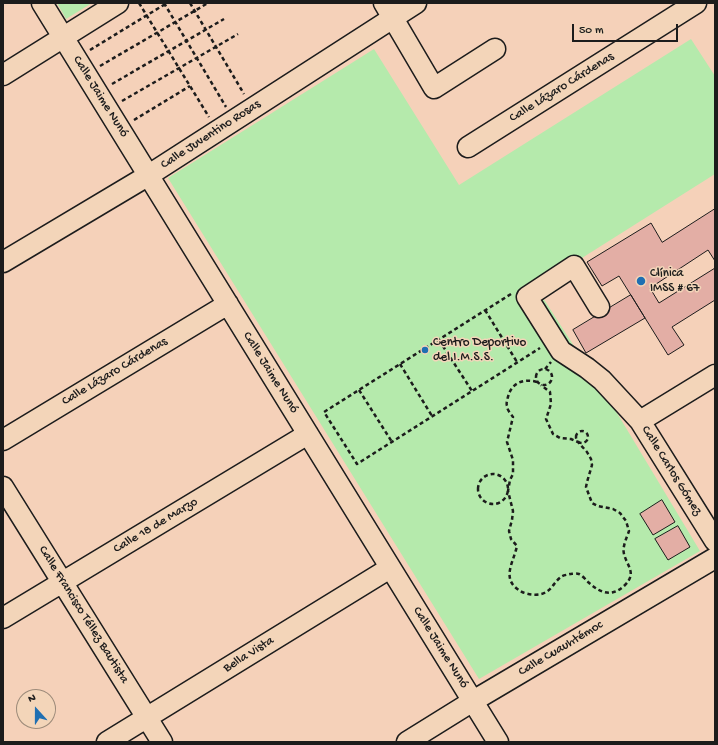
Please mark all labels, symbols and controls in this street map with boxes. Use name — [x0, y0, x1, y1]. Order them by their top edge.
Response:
scale bar — [574, 16, 680, 42]
text: 50 m — [579, 24, 604, 38]
street label: Calle Lázaro Cárdenas — [507, 49, 617, 127]
street label: Calle Jaime Nunó — [69, 53, 131, 141]
street label: Calle Juventino Rosas — [158, 97, 264, 173]
place label: Clínica IMSS # 67 — [650, 266, 700, 297]
marker: Clínica IMSS # 67 — [635, 275, 647, 287]
street label: Calle Jaime Nunó — [239, 329, 301, 417]
street label: Calle Lázaro Cárdenas — [59, 334, 171, 410]
place label: Centro Deportivo del I.M.S.S. — [433, 335, 526, 366]
marker: Centro Deportivo del I.M.S.S. — [420, 345, 430, 355]
street label: Calle Carlos Gómez — [637, 423, 705, 519]
street label: Calle 18 de Marzo — [111, 495, 201, 557]
street label: Calle Francisco Téllez Bautista — [34, 543, 132, 687]
street label: Calle Jaime Nunó — [409, 604, 471, 692]
street label: Calle Cuauhtémoc — [516, 618, 606, 680]
street label: Bella Vista — [221, 633, 277, 677]
north arrow — [16, 689, 56, 729]
text: N — [27, 692, 38, 706]

